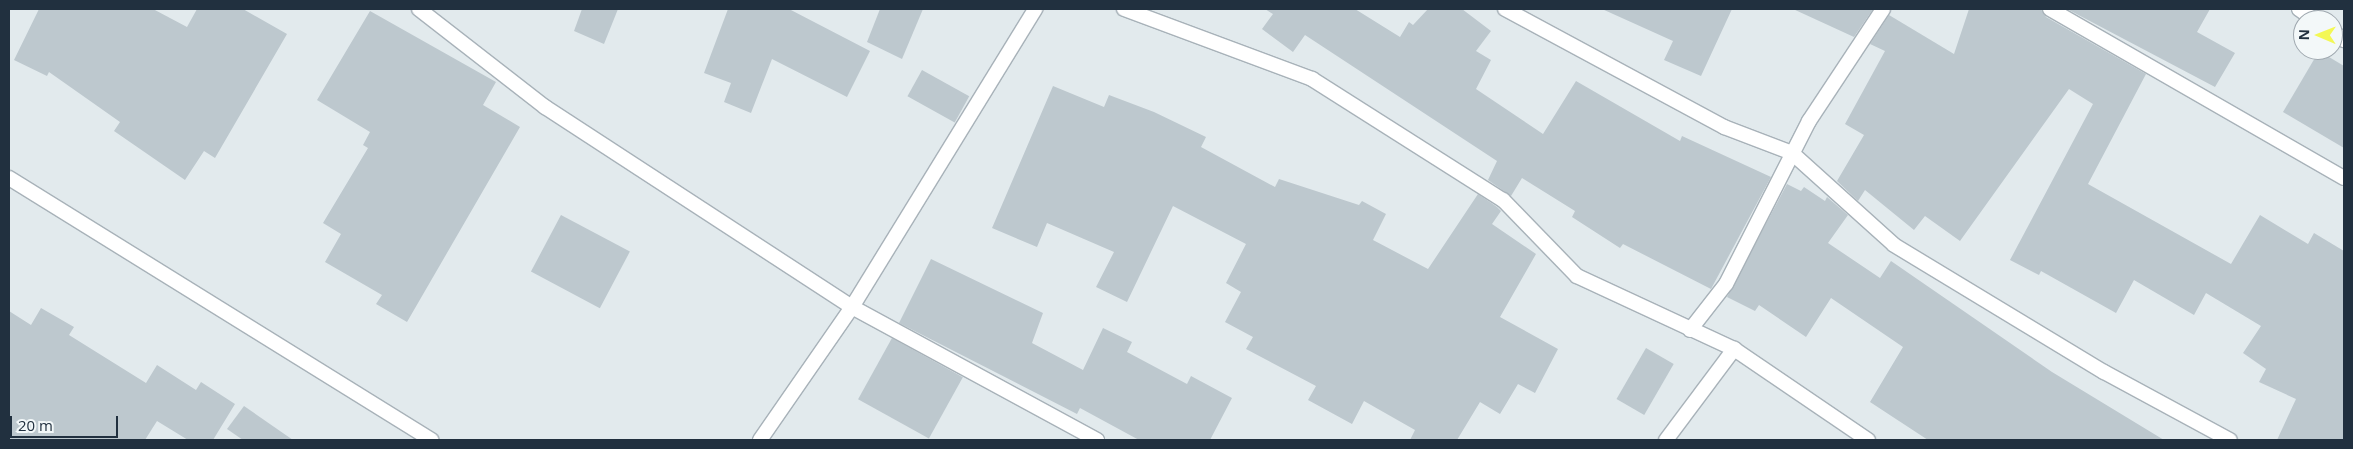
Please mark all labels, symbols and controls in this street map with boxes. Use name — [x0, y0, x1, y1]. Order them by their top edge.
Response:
north arrow — [2293, 10, 2343, 60]
text: N — [2294, 29, 2313, 41]
scale bar — [12, 406, 120, 438]
text: 20 m — [18, 415, 53, 435]

